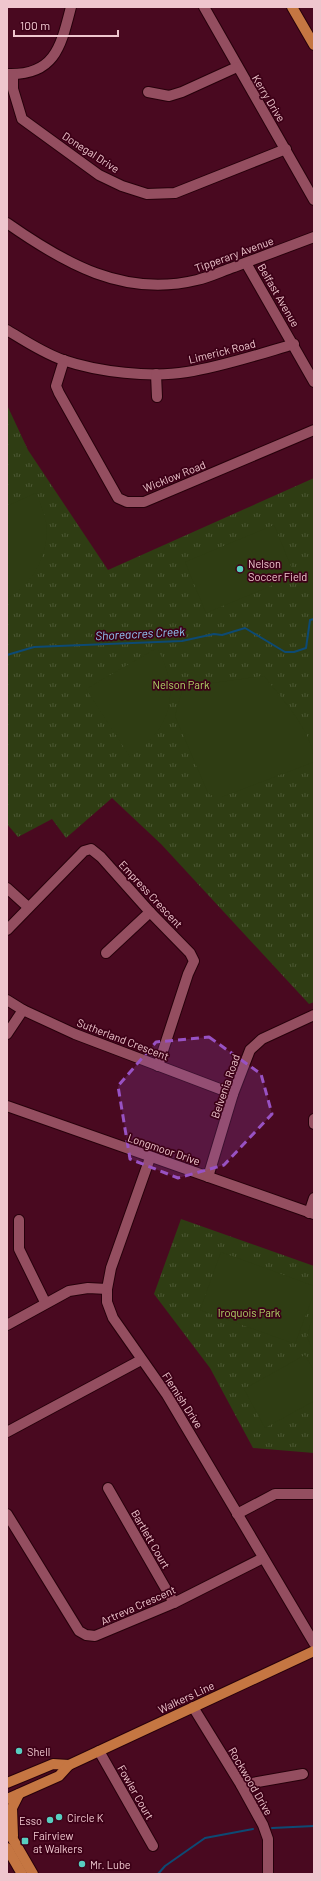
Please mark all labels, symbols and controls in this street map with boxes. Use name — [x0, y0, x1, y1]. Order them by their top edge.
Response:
scale bar — [14, 12, 118, 38]
text: 100 m — [20, 18, 50, 32]
street label: Kerry Drive — [250, 72, 288, 124]
street label: Donegal Drive — [60, 129, 122, 175]
street label: Tipperary Avenue — [193, 234, 275, 274]
street label: Belfast Avenue — [256, 261, 302, 329]
street label: Limerick Road — [187, 336, 257, 366]
street label: Wicklow Road — [141, 458, 207, 494]
place label: Nelson Soccer Field — [248, 557, 307, 583]
marker: Nelson Soccer Field — [235, 564, 245, 574]
water label: Shoreacres Creek — [95, 624, 185, 642]
park label: Nelson Park — [153, 678, 210, 691]
street label: Empress Crescent — [116, 858, 186, 930]
street label: Sutherland Crescent — [75, 1015, 171, 1063]
street label: Belvenia Road — [208, 1052, 242, 1120]
street label: Longmoor Drive — [126, 1131, 202, 1168]
park label: Iroquois Park — [218, 1306, 281, 1319]
street label: Flemish Drive — [160, 1369, 206, 1431]
street label: Bartlett Court — [129, 1507, 173, 1571]
street label: Artreva Crescent — [99, 1583, 177, 1627]
street label: Walkers Line — [156, 1678, 216, 1716]
place label: Shell — [27, 1745, 50, 1758]
street label: Rockwood Drive — [226, 1745, 276, 1817]
marker: Shell — [14, 1746, 24, 1756]
street label: Fowler Court — [115, 1762, 157, 1822]
place label: Circle K — [67, 1811, 104, 1824]
marker: Circle K — [54, 1812, 64, 1822]
place label: Esso — [19, 1814, 42, 1827]
marker: Esso — [45, 1815, 55, 1825]
place label: Fairview at Walkers — [33, 1829, 83, 1855]
marker: Fairview at Walkers — [20, 1836, 30, 1846]
place label: Mr. Lube — [90, 1858, 131, 1871]
marker: Mr. Lube — [77, 1859, 87, 1869]

